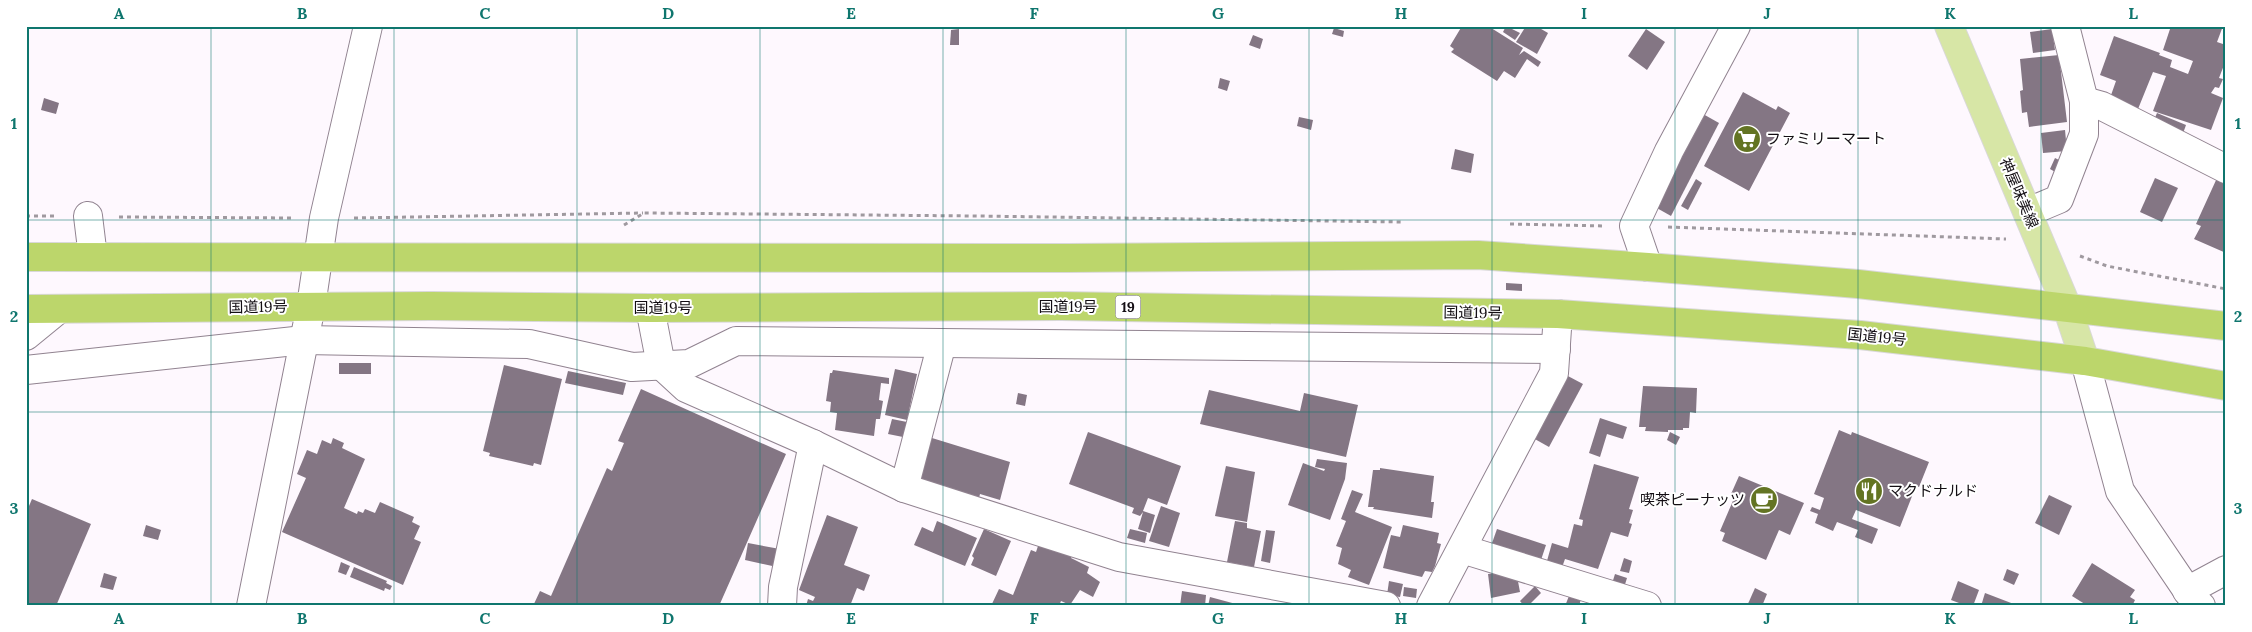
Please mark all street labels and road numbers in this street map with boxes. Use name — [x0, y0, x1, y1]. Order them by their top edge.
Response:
street label: 神屋味美線 — [1996, 155, 2043, 231]
street label: 国道19号 — [228, 296, 288, 317]
road number: 19 — [1116, 296, 1140, 318]
street label: 国道19号 — [1038, 297, 1098, 316]
street label: 国道19号 — [633, 298, 693, 317]
street label: 国道19号 — [1443, 302, 1503, 323]
street label: 国道19号 — [1847, 324, 1907, 349]

